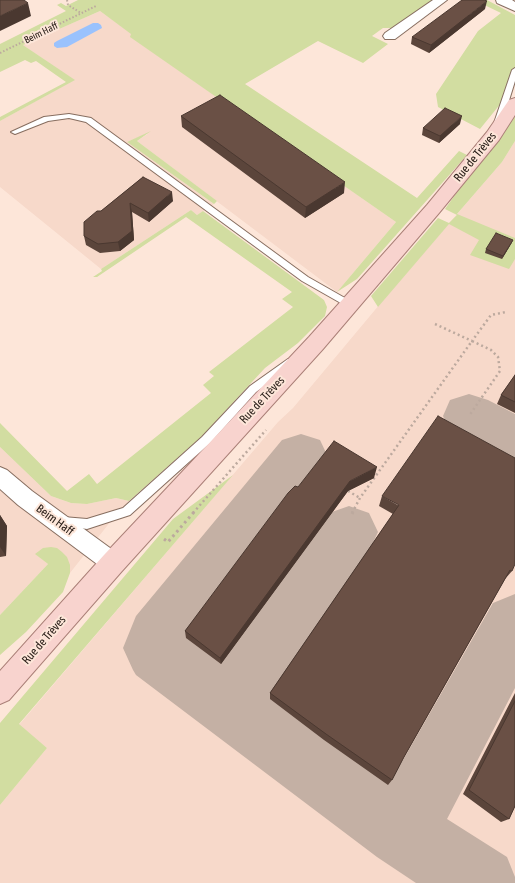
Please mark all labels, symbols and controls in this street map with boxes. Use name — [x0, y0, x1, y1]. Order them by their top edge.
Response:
street label: Beim Haff — [22, 20, 60, 46]
street label: Rue de Trèves — [451, 129, 499, 185]
street label: Rue de Trèves — [236, 373, 288, 427]
street label: Beim Haff — [33, 501, 77, 539]
street label: Rue de Trèves — [19, 613, 69, 667]

